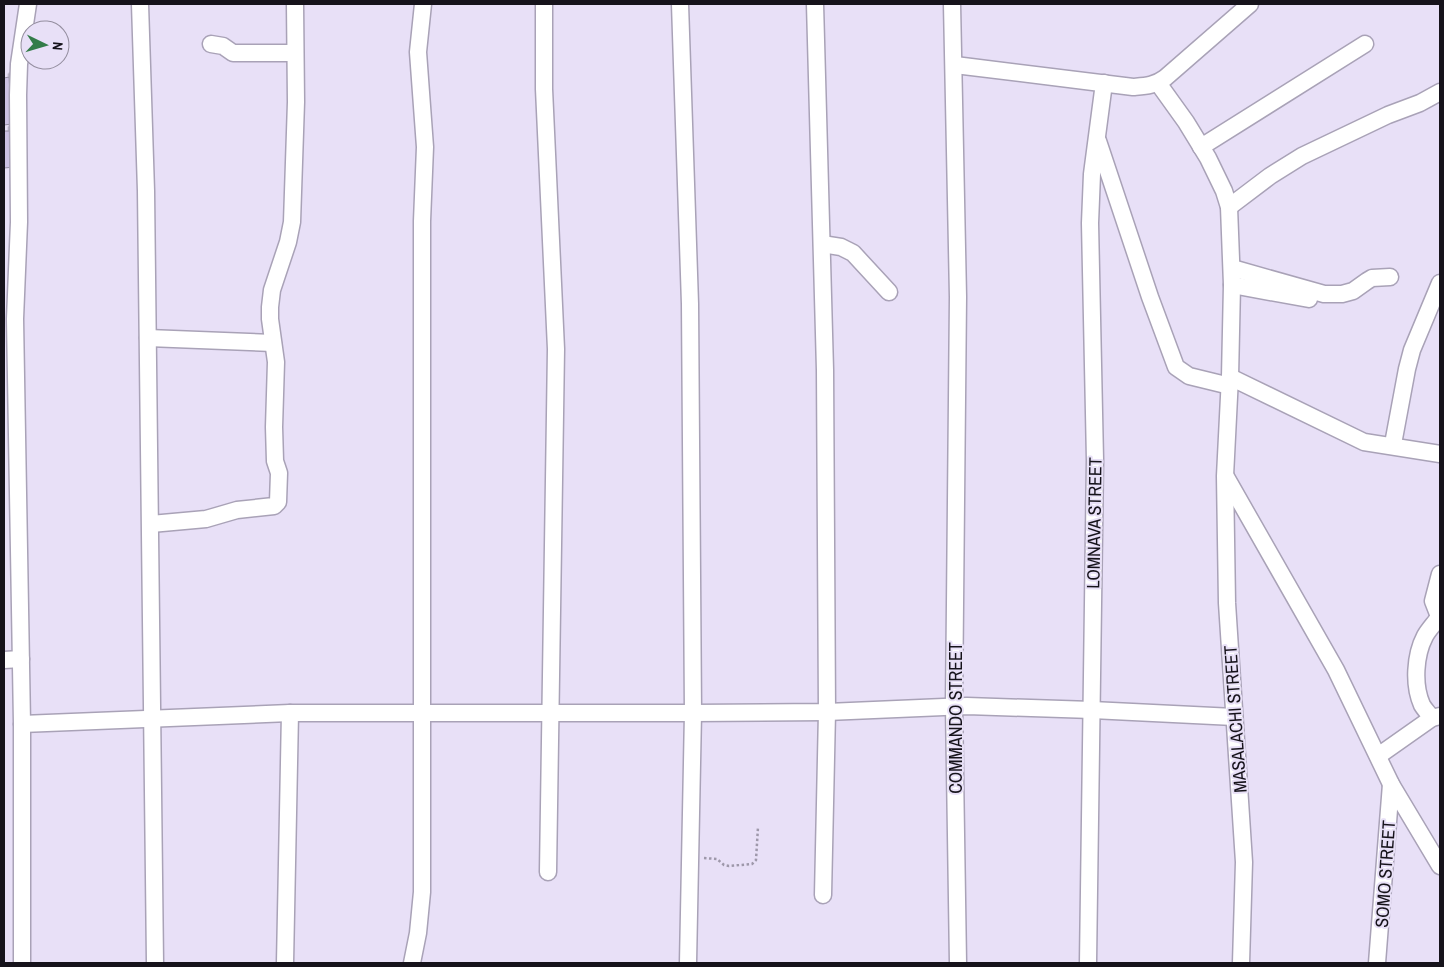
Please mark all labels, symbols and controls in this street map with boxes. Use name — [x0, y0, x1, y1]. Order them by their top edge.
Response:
north arrow — [20, 20, 70, 70]
text: N — [49, 41, 67, 51]
street label: LOMNAVA STREET — [1080, 457, 1108, 589]
street label: COMMANDO STREET — [943, 642, 968, 794]
street label: MASALACHI STREET — [1217, 644, 1253, 794]
street label: SOMO STREET — [1369, 820, 1401, 928]

